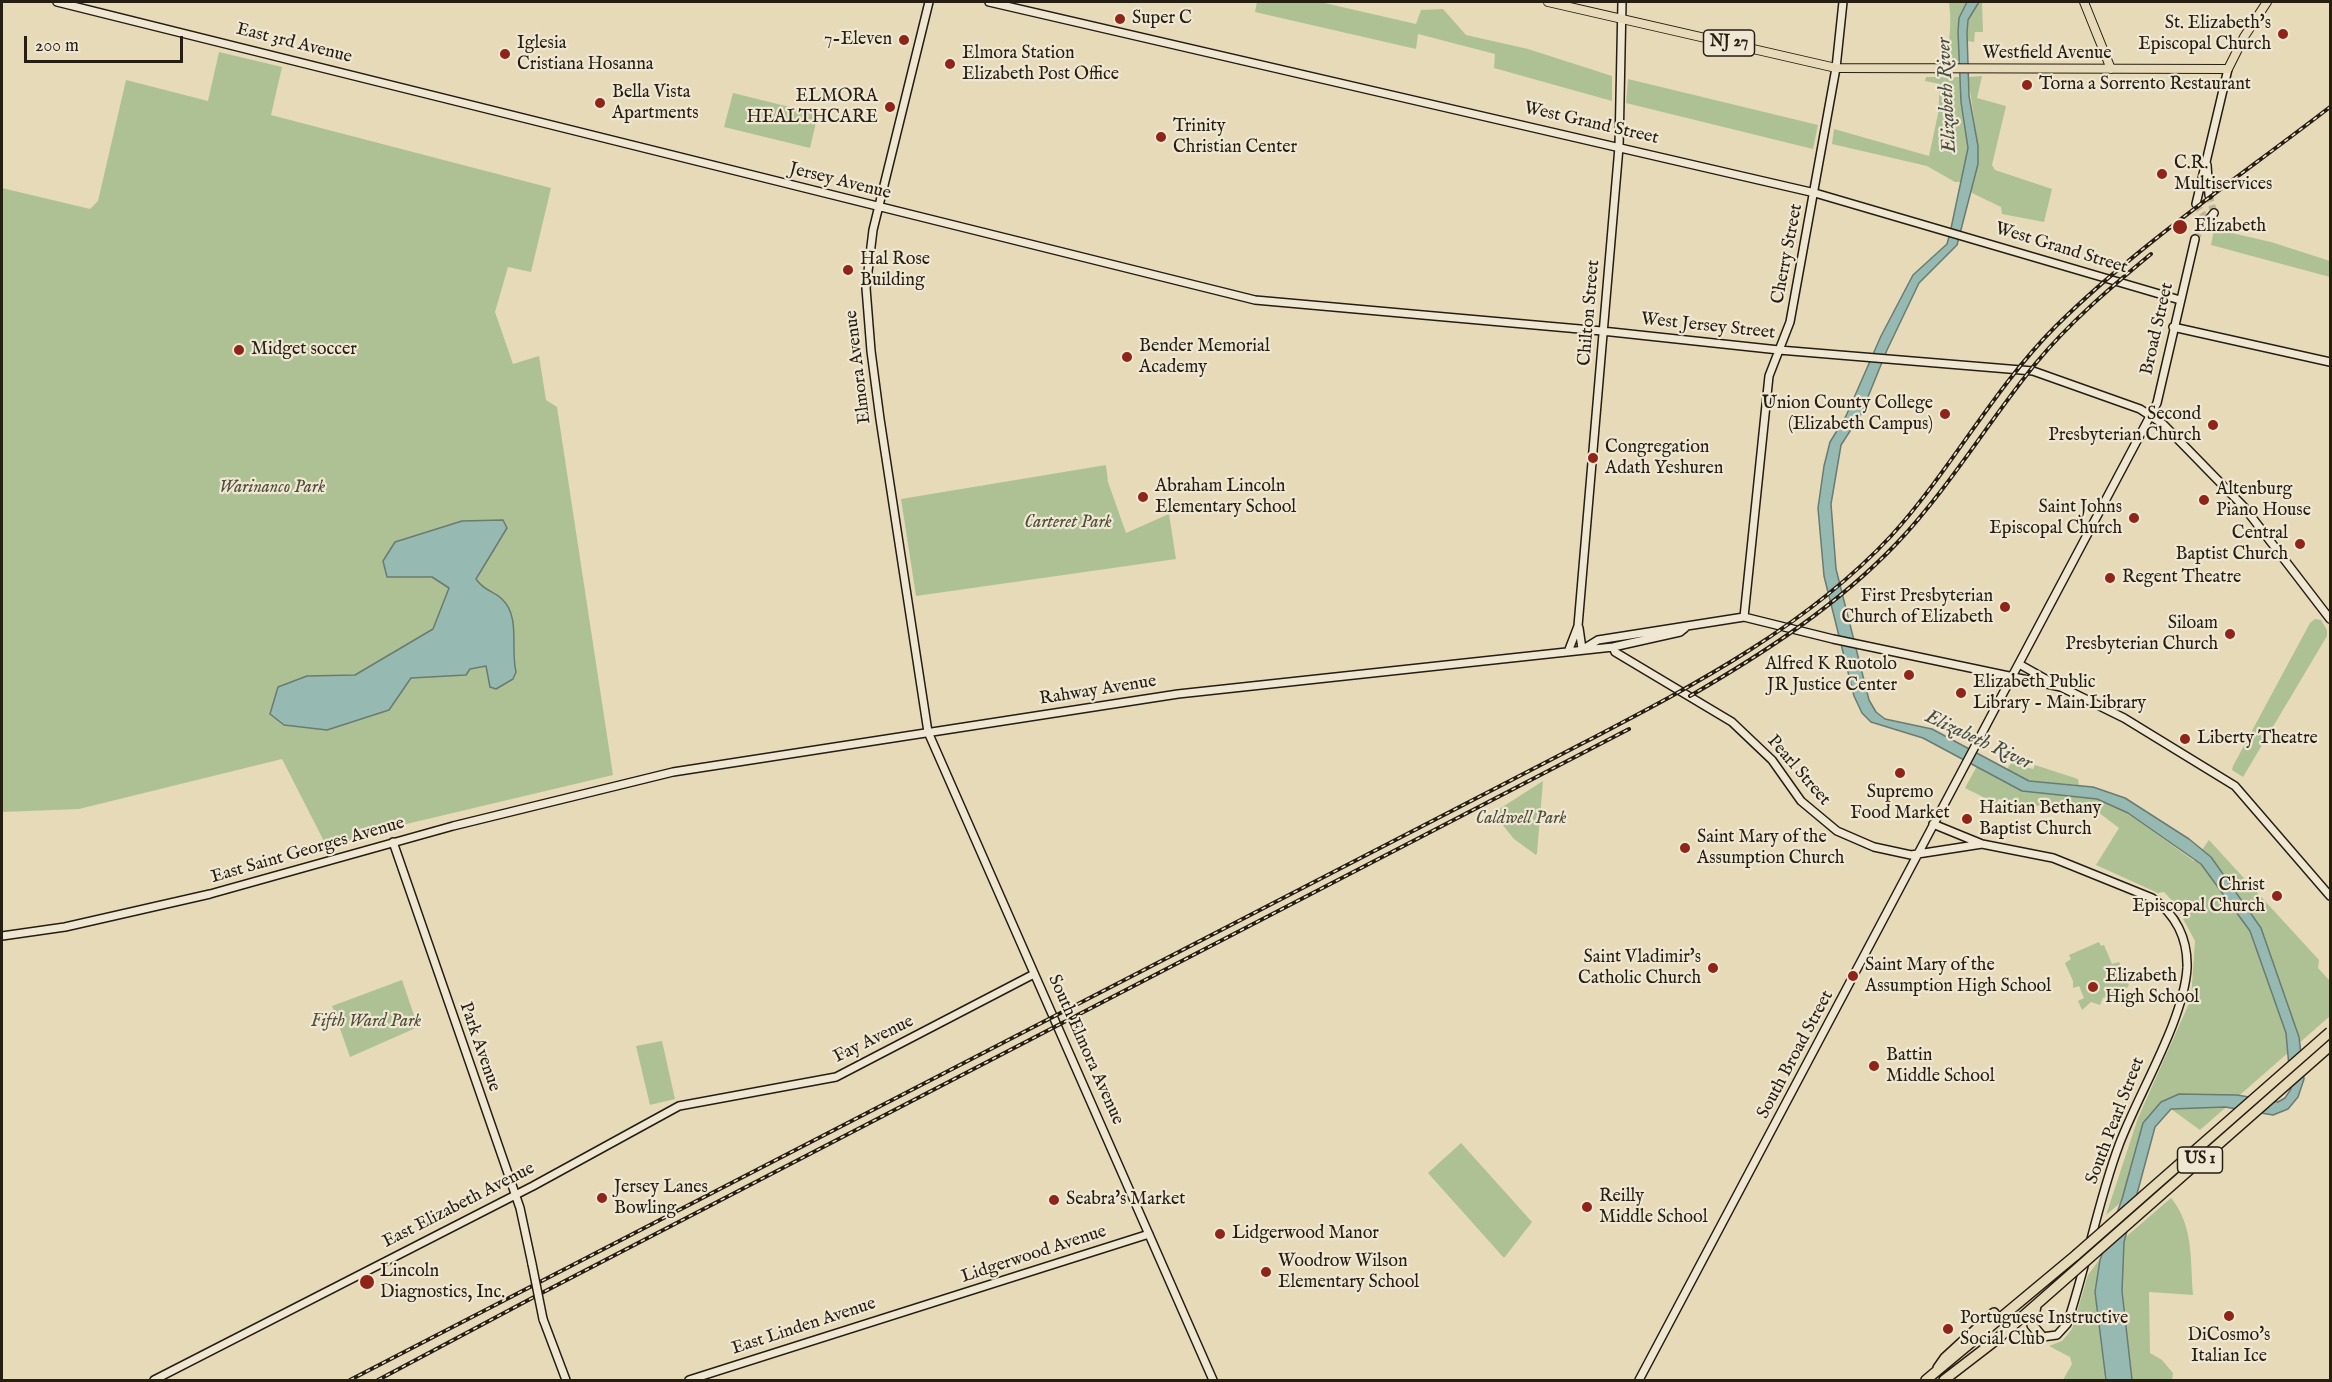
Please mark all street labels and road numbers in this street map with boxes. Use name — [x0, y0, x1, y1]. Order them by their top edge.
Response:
street label: East 3rd Avenue — [234, 19, 354, 69]
road number: NJ 27 — [1704, 30, 1754, 56]
street label: Westfield Avenue — [1982, 43, 2112, 65]
street label: West Grand Street — [1522, 98, 1660, 150]
street label: Jersey Avenue — [787, 159, 893, 205]
street label: Cherry Street — [1768, 202, 1808, 306]
street label: West Grand Street — [1992, 219, 2130, 279]
street label: Chilton Street — [1575, 259, 1605, 367]
street label: Broad Street — [2137, 281, 2179, 377]
street label: Elmora Avenue — [841, 309, 877, 425]
street label: West Jersey Street — [1640, 309, 1776, 345]
street label: Rahway Avenue — [1038, 671, 1158, 711]
street label: Pearl Street — [1762, 731, 1834, 811]
street label: East Saint Georges Avenue — [209, 813, 407, 889]
street label: South Elmora Avenue — [1042, 972, 1128, 1128]
street label: South Broad Street — [1753, 987, 1839, 1123]
street label: Park Avenue — [454, 999, 504, 1095]
street label: Fay Avenue — [830, 1011, 918, 1069]
street label: South Pearl Street — [2082, 1054, 2150, 1188]
road number: US 1 — [2178, 1147, 2222, 1173]
street label: East Elizabeth Avenue — [379, 1158, 539, 1254]
street label: Lidgerwood Avenue — [959, 1221, 1109, 1289]
street label: East Linden Avenue — [729, 1294, 879, 1360]

